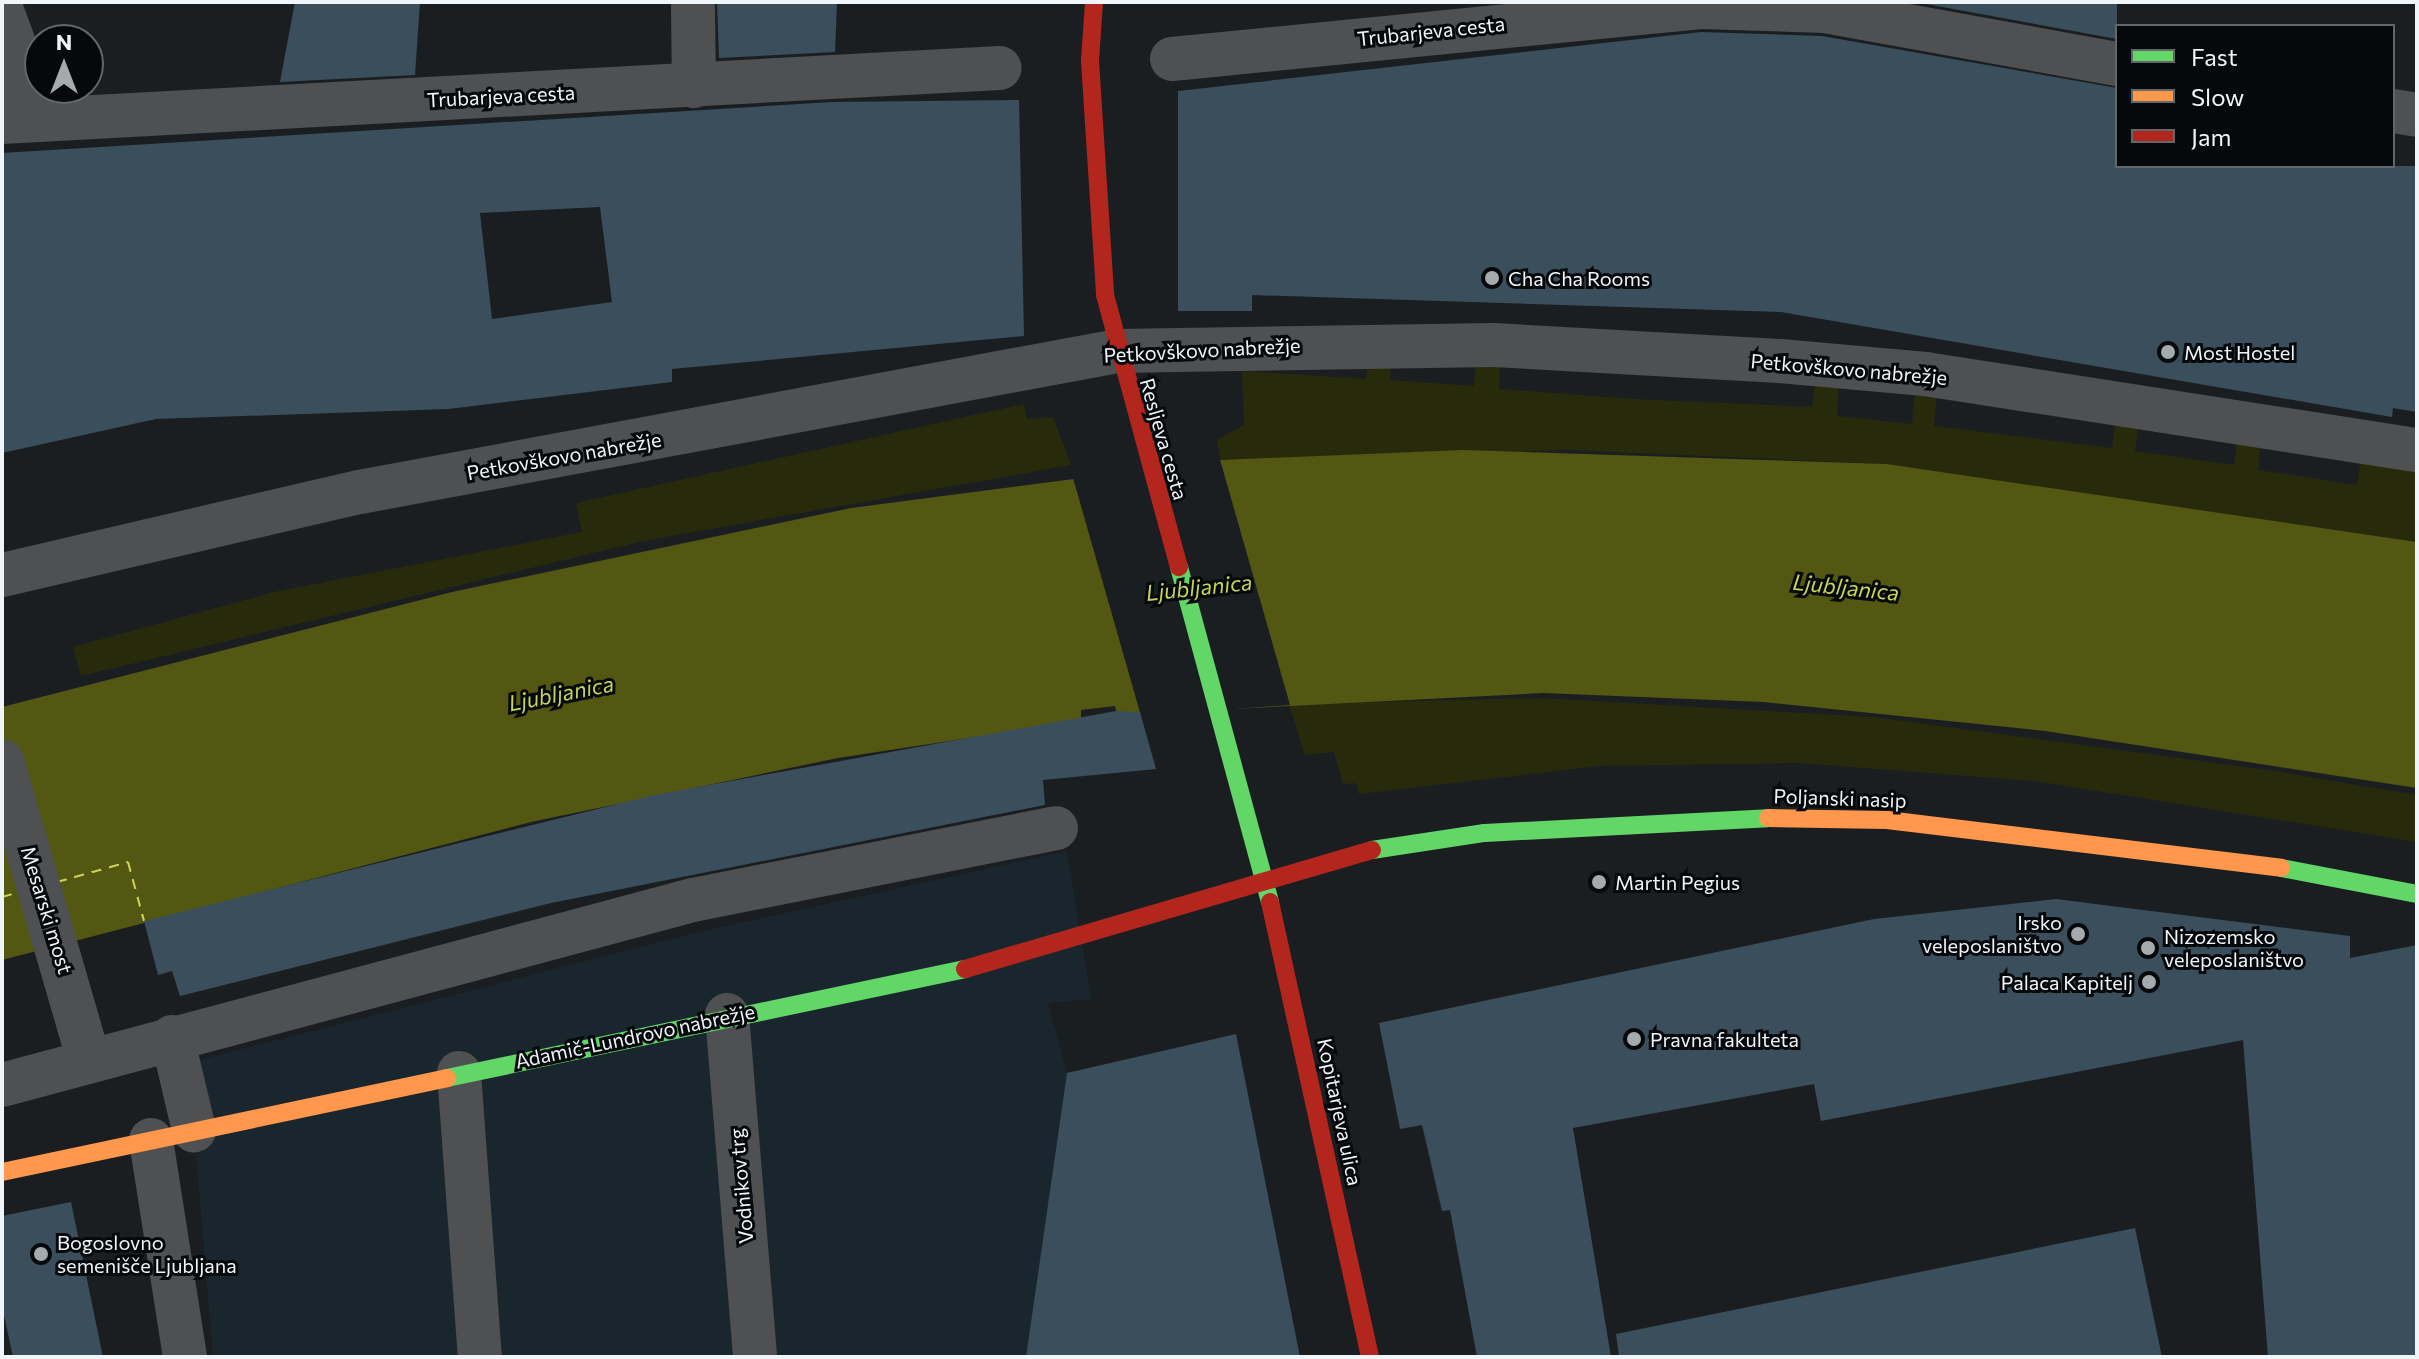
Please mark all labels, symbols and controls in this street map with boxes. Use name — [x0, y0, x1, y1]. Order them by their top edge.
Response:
street label: Trubarjeva cesta — [1356, 11, 1506, 51]
north arrow — [24, 24, 104, 104]
legend — [2115, 24, 2395, 168]
text: N — [56, 28, 72, 55]
text: Fast — [2191, 42, 2238, 71]
street label: Trubarjeva cesta — [426, 80, 576, 112]
text: Slow — [2191, 82, 2244, 111]
text: Jam — [2191, 122, 2231, 151]
place label: Cha Cha Rooms — [1508, 266, 1650, 290]
marker: Cha Cha Rooms — [1483, 269, 1501, 287]
street label: Petkovškovo nabrežje — [1103, 333, 1301, 367]
place label: Most Hostel — [2184, 340, 2295, 364]
marker: Most Hostel — [2159, 343, 2177, 361]
street label: Petkovškovo nabrežje — [1750, 348, 1948, 390]
street label: Resljeva cesta — [1135, 375, 1193, 503]
street label: Petkovškovo nabrežje — [465, 427, 663, 485]
water label: Ljubljanica — [1144, 568, 1254, 606]
water label: Ljubljanica — [1791, 568, 1901, 606]
water label: Ljubljanica — [506, 670, 616, 716]
street label: Poljanski nasip — [1773, 784, 1907, 812]
street label: Mesarski most — [16, 843, 78, 977]
place label: Martin Pegius — [1615, 870, 1740, 894]
marker: Martin Pegius — [1590, 873, 1608, 891]
place label: Irsko veleposlaništvo — [1922, 910, 2062, 957]
place label: Nizozemsko veleposlaništvo — [2164, 924, 2304, 971]
marker: Irsko veleposlaništvo — [2069, 925, 2087, 943]
marker: Nizozemsko veleposlaništvo — [2139, 939, 2157, 957]
place label: Palaca Kapitelj — [2001, 970, 2133, 994]
marker: Palaca Kapitelj — [2140, 973, 2158, 991]
street label: Adamič-Lundrovo nabrežje — [513, 999, 757, 1073]
place label: Pravna fakulteta — [1650, 1027, 1799, 1051]
marker: Pravna fakulteta — [1625, 1030, 1643, 1048]
street label: Kopitarjeva ulica — [1313, 1036, 1367, 1188]
street label: Vodnikov trg — [724, 1127, 758, 1245]
place label: Bogoslovno semenišče Ljubljana — [57, 1230, 237, 1277]
marker: Bogoslovno semenišče Ljubljana — [32, 1245, 50, 1263]

